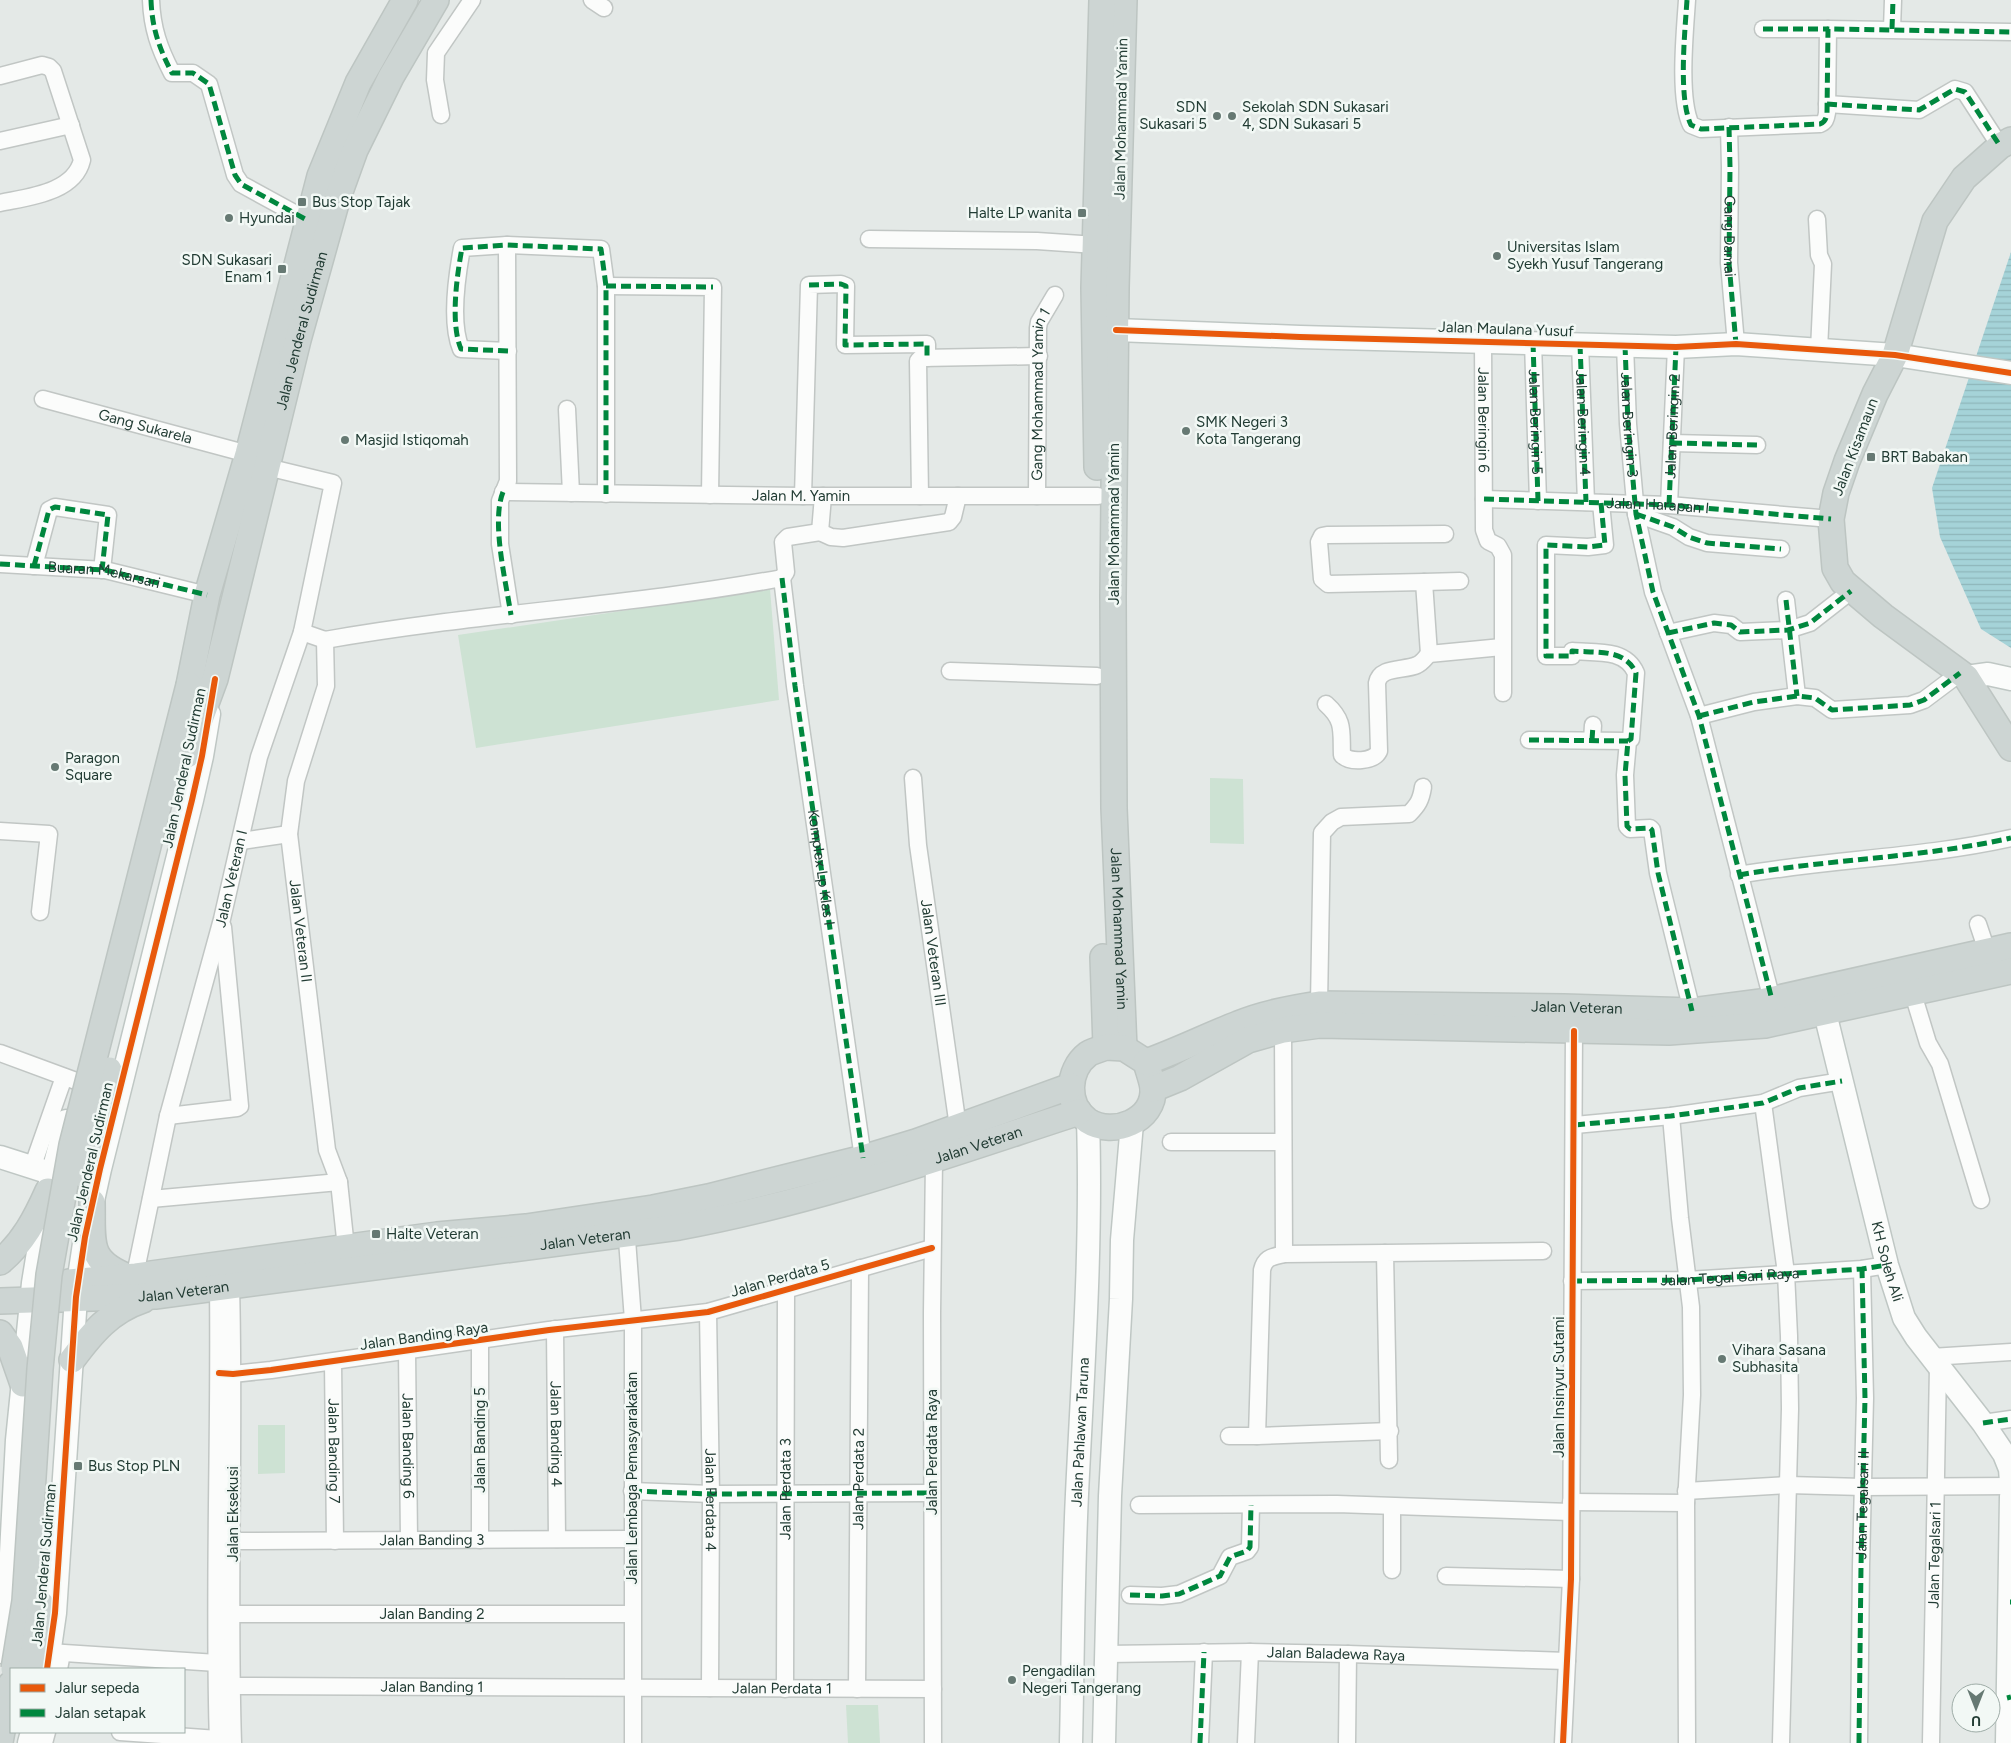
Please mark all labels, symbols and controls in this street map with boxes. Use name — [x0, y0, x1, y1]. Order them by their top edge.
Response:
street label: Jalan Mohammad Yamin — [1111, 38, 1131, 200]
place label: SDN Sukasari 5 — [1139, 98, 1207, 133]
place label: Sekolah SDN Sukasari 4, SDN Sukasari 5 — [1242, 98, 1389, 133]
marker: SDN Sukasari 5 — [1211, 110, 1223, 122]
marker: Sekolah SDN Sukasari 4, SDN Sukasari 5 — [1226, 110, 1238, 122]
place label: Bus Stop Tajak — [312, 193, 411, 211]
street label: Gang Damai — [1720, 195, 1739, 278]
marker: Bus Stop Tajak — [296, 196, 308, 208]
place label: Halte LP wanita — [968, 204, 1072, 222]
marker: Halte LP wanita — [1076, 207, 1088, 219]
place label: Hyundai — [239, 209, 295, 227]
marker: Hyundai — [223, 212, 235, 224]
place label: Universitas Islam Syekh Yusuf Tangerang — [1507, 238, 1663, 273]
street label: Jalan Jenderal Sudirman — [272, 249, 331, 412]
marker: Universitas Islam Syekh Yusuf Tangerang — [1491, 250, 1503, 262]
place label: SDN Sukasari Enam 1 — [182, 251, 272, 286]
marker: SDN Sukasari Enam 1 — [276, 263, 288, 275]
street label: Gang Mohammad Yamin 1 — [1028, 305, 1054, 481]
street label: Jalan Maulana Yusuf — [1438, 318, 1575, 340]
street label: Jalan Beringin 6 — [1474, 367, 1493, 473]
street label: Jalan Beringin 5 — [1525, 369, 1546, 475]
street label: Jalan Beringin 4 — [1572, 369, 1594, 476]
street label: Jalan Beringin 3 — [1617, 372, 1642, 478]
street label: Jalan Beringin 2 — [1661, 373, 1684, 479]
street label: Jalan Kisamaun — [1828, 396, 1882, 498]
street label: Gang Sukarela — [96, 405, 194, 448]
place label: SMK Negeri 3 Kota Tangerang — [1196, 413, 1301, 448]
marker: SMK Negeri 3 Kota Tangerang — [1180, 425, 1192, 437]
place label: Masjid Istiqomah — [355, 431, 469, 449]
marker: Masjid Istiqomah — [339, 434, 351, 446]
street label: Jalan Mohammad Yamin — [1105, 443, 1123, 605]
place label: BRT Babakan — [1881, 448, 1968, 466]
marker: BRT Babakan — [1865, 451, 1877, 463]
street label: Jalan M. Yamin — [752, 486, 850, 505]
street label: Jalan Harapan I — [1606, 494, 1710, 517]
street label: Buaran Mekarsari — [47, 558, 162, 592]
street label: Jalan Jenderal Sudirman — [158, 686, 210, 850]
place label: Paragon Square — [65, 749, 120, 784]
marker: Paragon Square — [49, 761, 61, 773]
street label: Komplex Lp Klas I — [804, 808, 838, 927]
street label: Jalan Veteran I — [211, 828, 251, 929]
street label: Jalan Mohammad Yamin — [1107, 847, 1131, 1010]
street label: Jalan Veteran II — [286, 879, 316, 983]
street label: Jalan Veteran III — [917, 898, 950, 1007]
street label: Jalan Veteran — [1531, 998, 1623, 1018]
street label: Jalan Jenderal Sudirman — [63, 1081, 117, 1243]
street label: Jalan Veteran — [932, 1122, 1024, 1168]
street label: KH Soleh Ali — [1868, 1219, 1907, 1304]
street label: Jalan Veteran — [539, 1224, 632, 1254]
place label: Halte Veteran — [386, 1225, 479, 1243]
marker: Halte Veteran — [370, 1228, 382, 1240]
street label: Jalan Perdata 5 — [728, 1255, 832, 1301]
street label: Jalan Tegal Sari Raya — [1660, 1264, 1800, 1289]
street label: Jalan Veteran — [138, 1277, 230, 1306]
street label: Jalan Insinyur Sutami — [1550, 1316, 1568, 1458]
street label: Jalan Banding Raya — [359, 1318, 489, 1354]
place label: Vihara Sasana Subhasita — [1732, 1341, 1826, 1376]
marker: Vihara Sasana Subhasita — [1716, 1353, 1728, 1365]
street label: Jalan Pahlawan Taruna — [1067, 1357, 1093, 1507]
street label: Jalan Lembaga Pemasyarakatan — [623, 1372, 641, 1584]
street label: Jalan Banding 4 — [546, 1381, 566, 1487]
street label: Jalan Banding 5 — [471, 1387, 489, 1493]
street label: Jalan Perdata Raya — [923, 1389, 941, 1515]
street label: Jalan Banding 6 — [398, 1393, 418, 1499]
street label: Jalan Banding 7 — [324, 1398, 344, 1504]
street label: Jalan Perdata 2 — [849, 1428, 868, 1530]
street label: Jalan Perdata 3 — [776, 1438, 795, 1540]
street label: Jalan Perdata 4 — [701, 1448, 720, 1552]
street label: Jalan Tegalsari II — [1852, 1450, 1873, 1560]
place label: Bus Stop PLN — [88, 1457, 180, 1475]
marker: Bus Stop PLN — [72, 1460, 84, 1472]
street label: Jalan Eksekusi — [224, 1466, 242, 1562]
street label: Jalan Jenderal Sudirman — [28, 1483, 60, 1647]
street label: Jalan Tegalsari 1 — [1925, 1501, 1944, 1609]
street label: Jalan Banding 3 — [379, 1531, 485, 1549]
street label: Jalan Banding 2 — [379, 1605, 485, 1623]
street label: Jalan Baladewa Raya — [1267, 1643, 1405, 1665]
place label: Pengadilan Negeri Tangerang — [1022, 1662, 1141, 1697]
legend — [10, 1668, 185, 1733]
marker: Pengadilan Negeri Tangerang — [1006, 1674, 1018, 1686]
street label: Jalan Banding 1 — [380, 1678, 484, 1696]
text: Jalur sepeda — [55, 1679, 140, 1697]
street label: Jalan Perdata 1 — [732, 1679, 832, 1698]
north arrow — [1951, 1683, 2001, 1733]
text: Jalan setapak — [55, 1704, 146, 1722]
text: U — [1971, 1712, 1981, 1729]

